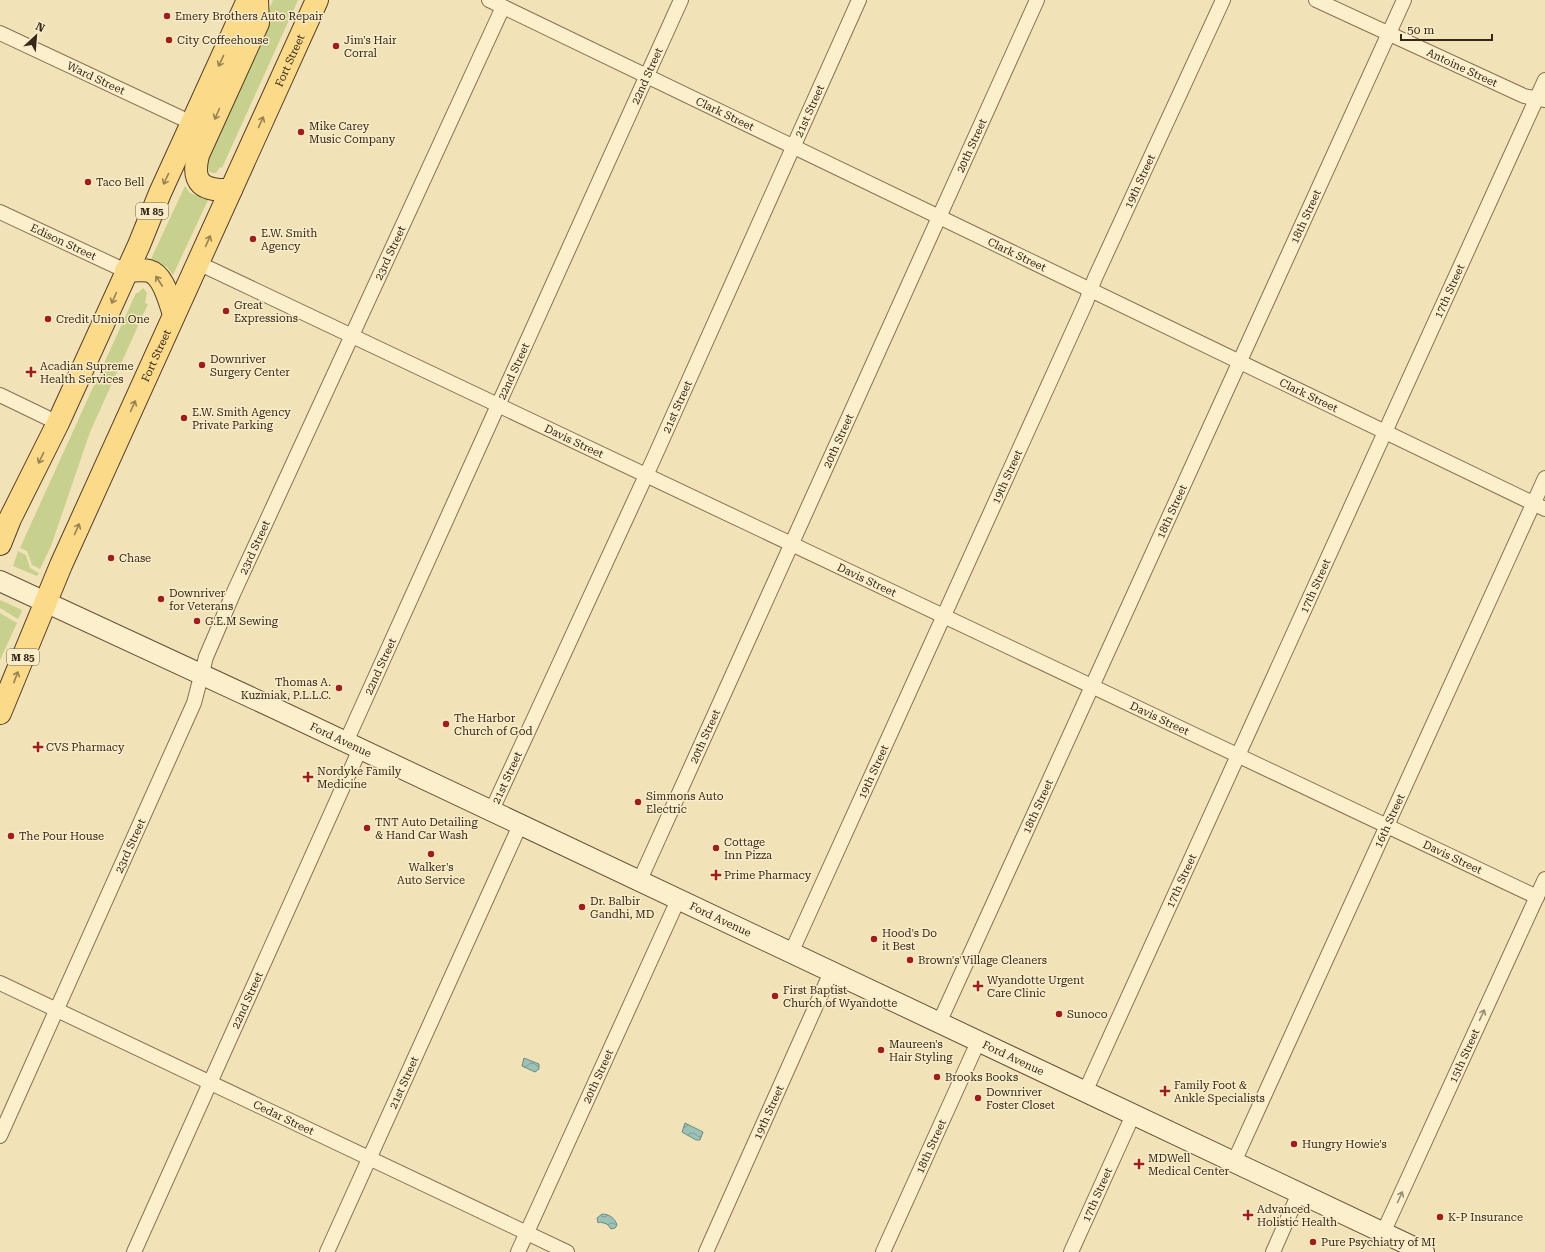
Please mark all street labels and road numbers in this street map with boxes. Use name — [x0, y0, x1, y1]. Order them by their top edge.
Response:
street label: Fort Street — [273, 32, 308, 89]
street label: 22nd Street — [629, 46, 666, 106]
street label: Antoine Street — [1424, 46, 1499, 90]
street label: Ward Street — [65, 59, 127, 98]
street label: 21st Street — [792, 83, 827, 139]
street label: Clark Street — [694, 95, 756, 134]
street label: 20th Street — [954, 117, 990, 175]
street label: 19th Street — [1122, 152, 1158, 210]
street label: 18th Street — [1288, 188, 1324, 246]
road number: M 85 — [136, 203, 168, 219]
street label: Edison Street — [28, 221, 98, 263]
street label: 23rd Street — [372, 224, 408, 282]
street label: Clark Street — [985, 235, 1048, 274]
street label: 17th Street — [1432, 262, 1468, 320]
street label: Fort Street — [139, 328, 174, 384]
street label: 22nd Street — [495, 341, 532, 402]
street label: Clark Street — [1277, 376, 1340, 415]
street label: 21st Street — [660, 379, 695, 435]
street label: 20th Street — [821, 412, 856, 470]
street label: Davis Street — [542, 422, 605, 461]
street label: 19th Street — [989, 448, 1025, 506]
street label: 18th Street — [1154, 483, 1190, 541]
street label: 23rd Street — [237, 518, 273, 577]
street label: 17th Street — [1298, 557, 1333, 615]
street label: Davis Street — [835, 561, 898, 600]
street label: 22nd Street — [362, 636, 399, 697]
road number: M 85 — [7, 649, 39, 665]
street label: Davis Street — [1128, 699, 1191, 738]
street label: 20th Street — [687, 707, 723, 765]
street label: Ford Avenue — [308, 720, 374, 760]
street label: 19th Street — [856, 743, 891, 801]
street label: 21st Street — [490, 749, 525, 806]
street label: 18th Street — [1020, 777, 1056, 836]
street label: 16th Street — [1372, 792, 1408, 850]
street label: 23rd Street — [113, 817, 148, 875]
street label: Davis Street — [1421, 838, 1484, 877]
street label: 17th Street — [1164, 852, 1199, 910]
street label: Ford Avenue — [687, 900, 753, 940]
street label: 22nd Street — [229, 970, 266, 1031]
street label: 15th Street — [1447, 1027, 1483, 1085]
street label: Ford Avenue — [980, 1038, 1046, 1078]
street label: 20th Street — [580, 1047, 616, 1106]
street label: 21st Street — [387, 1054, 422, 1111]
street label: 19th Street — [751, 1083, 787, 1142]
street label: Cedar Street — [251, 1098, 316, 1138]
street label: 18th Street — [913, 1117, 949, 1176]
street label: 17th Street — [1080, 1166, 1115, 1224]

